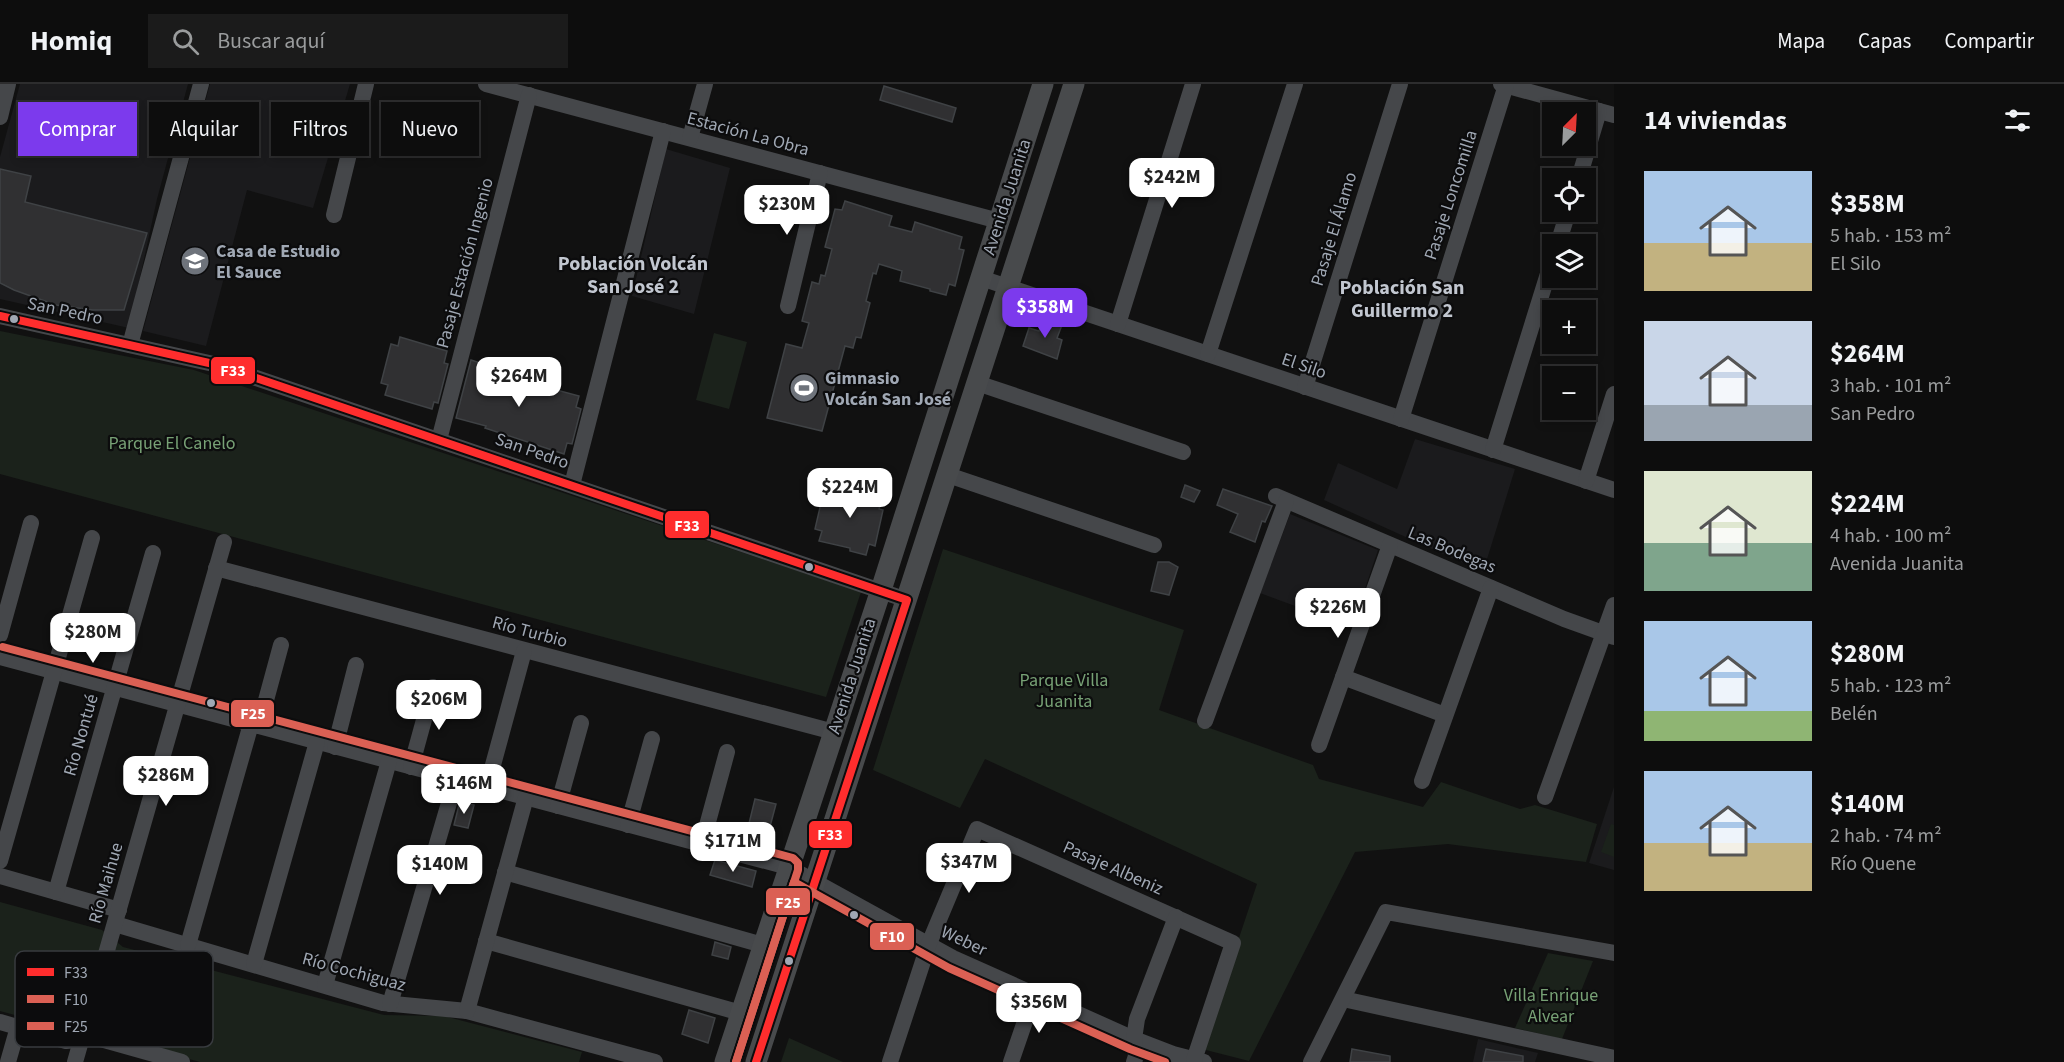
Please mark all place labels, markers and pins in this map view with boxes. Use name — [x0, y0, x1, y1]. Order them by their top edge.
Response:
pin: $242M — [1130, 158, 1214, 209]
pin: $230M — [745, 185, 829, 236]
place label: Casa de Estudio El Sauce — [216, 239, 340, 285]
school or university icon: Casa de Estudio El Sauce — [179, 245, 211, 277]
pin: $358M — [1003, 288, 1087, 339]
unlabelled marker — [8, 313, 20, 325]
pin: $264M — [477, 357, 561, 408]
place label: Gimnasio Volcán San José — [824, 366, 951, 412]
sports icon: Gimnasio Volcán San José — [788, 372, 820, 404]
pin: $224M — [808, 468, 892, 519]
unlabelled marker — [803, 561, 815, 573]
pin: $226M — [1296, 588, 1380, 639]
pin: $280M — [51, 613, 135, 664]
pin: $206M — [397, 680, 481, 731]
unlabelled marker — [205, 697, 217, 709]
pin: $286M — [124, 756, 208, 807]
pin: $146M — [422, 764, 506, 815]
pin: $171M — [691, 822, 775, 873]
pin: $347M — [927, 843, 1011, 894]
pin: $140M — [398, 845, 482, 896]
unlabelled marker — [848, 909, 860, 921]
unlabelled marker — [783, 955, 795, 967]
pin: $356M — [997, 983, 1081, 1034]

